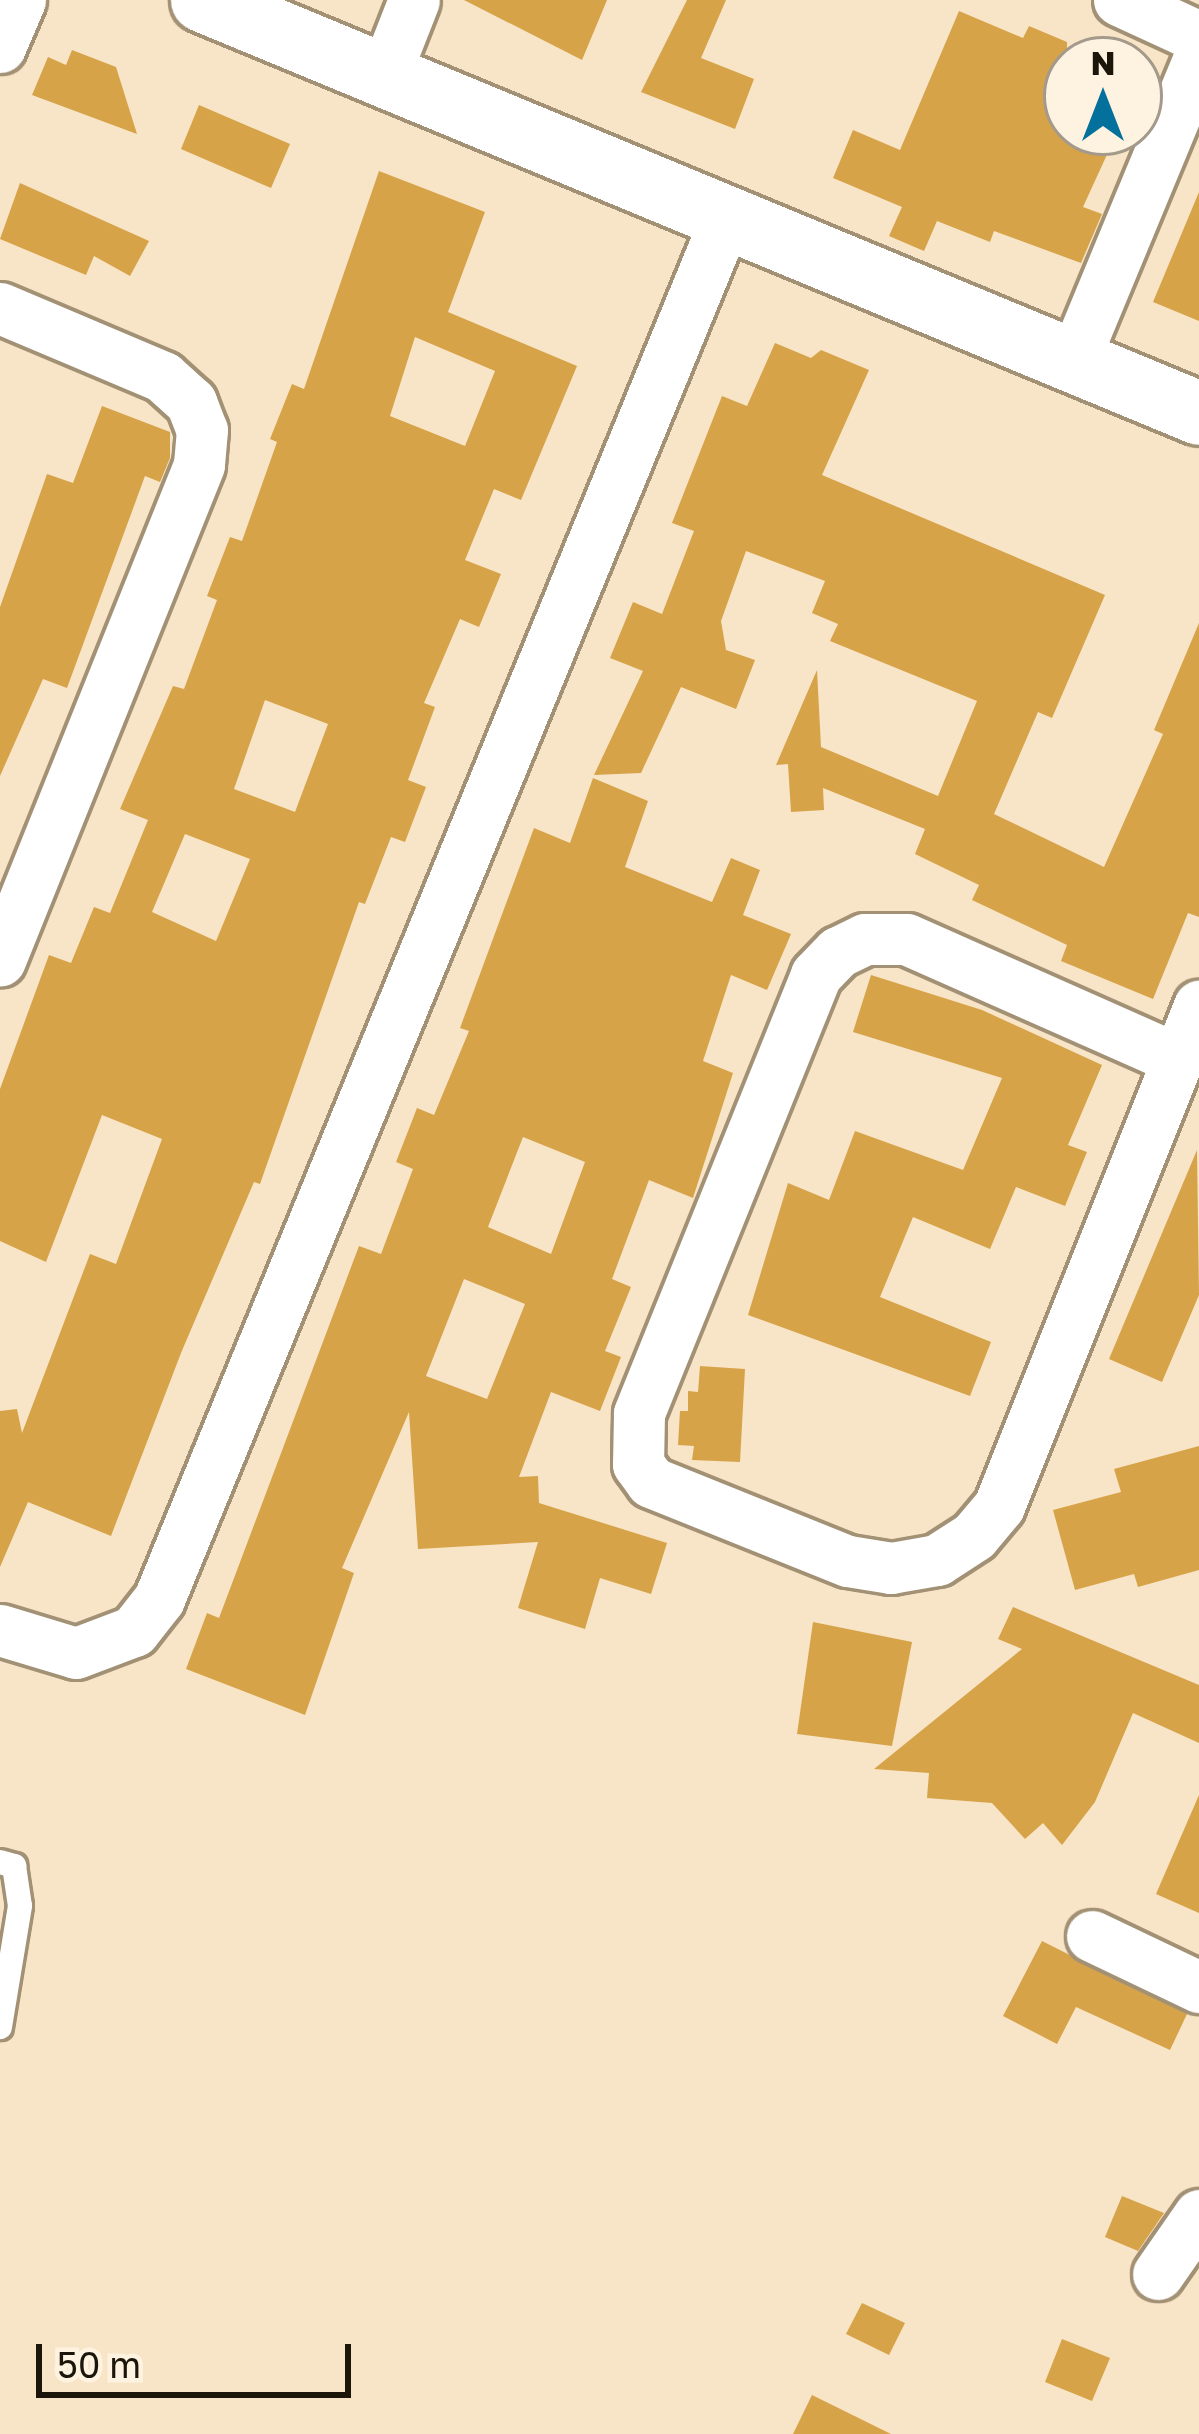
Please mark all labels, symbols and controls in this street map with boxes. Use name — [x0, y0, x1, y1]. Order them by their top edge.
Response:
north arrow — [1043, 36, 1163, 156]
text: N — [1090, 43, 1116, 82]
scale bar — [42, 2320, 357, 2394]
text: 50 m — [57, 2343, 141, 2386]

